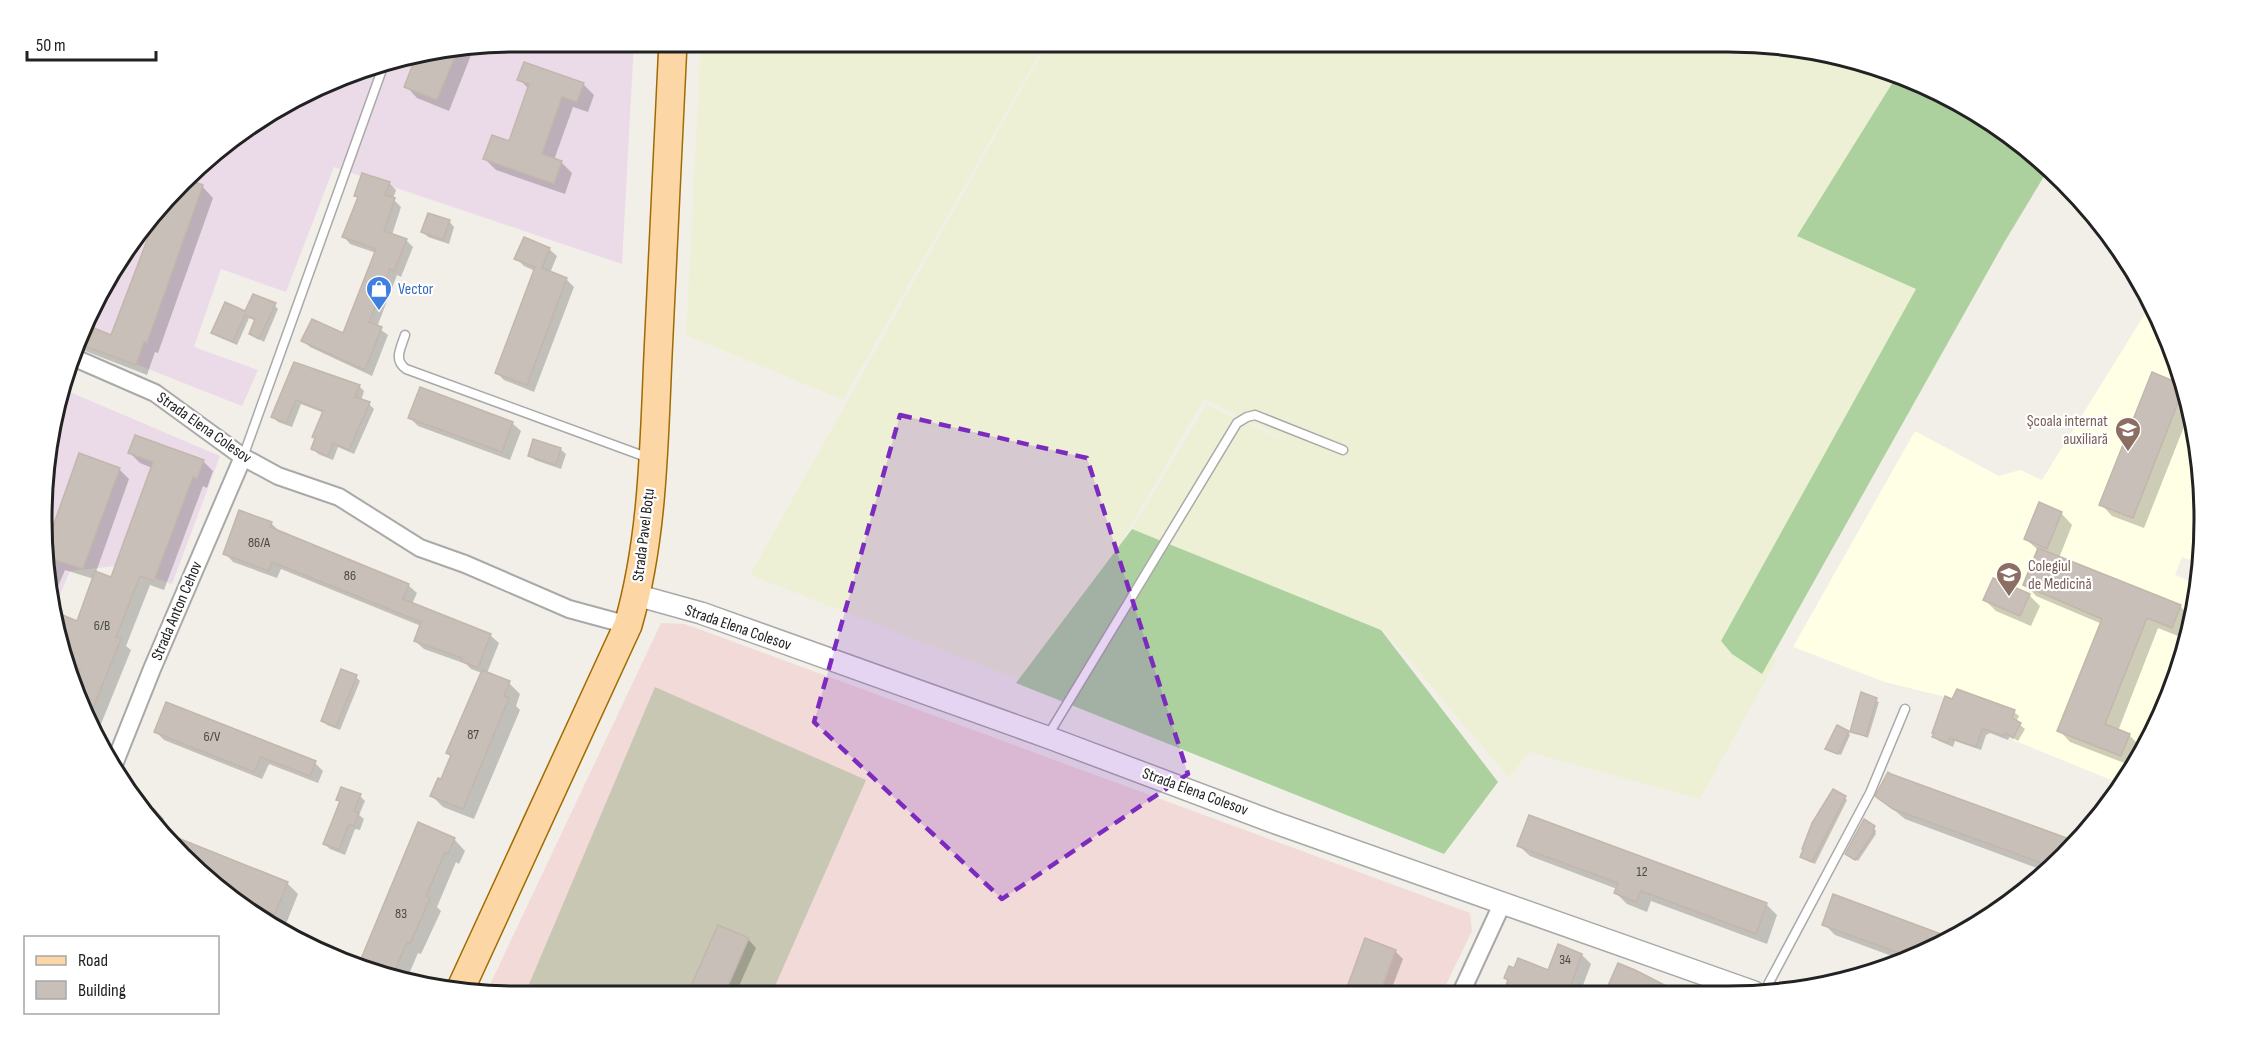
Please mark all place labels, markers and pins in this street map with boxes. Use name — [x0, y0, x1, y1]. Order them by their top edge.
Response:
shop icon: Vector — [364, 274, 394, 312]
place label: Vector — [398, 280, 434, 299]
place label: Şcoala internat auxiliară — [2027, 412, 2108, 449]
school or university icon: Şcoala internat auxiliară — [2113, 415, 2143, 453]
place label: Colegiul de Medicină — [2028, 557, 2092, 594]
school or university icon: Colegiul de Medicină — [1994, 560, 2024, 598]

